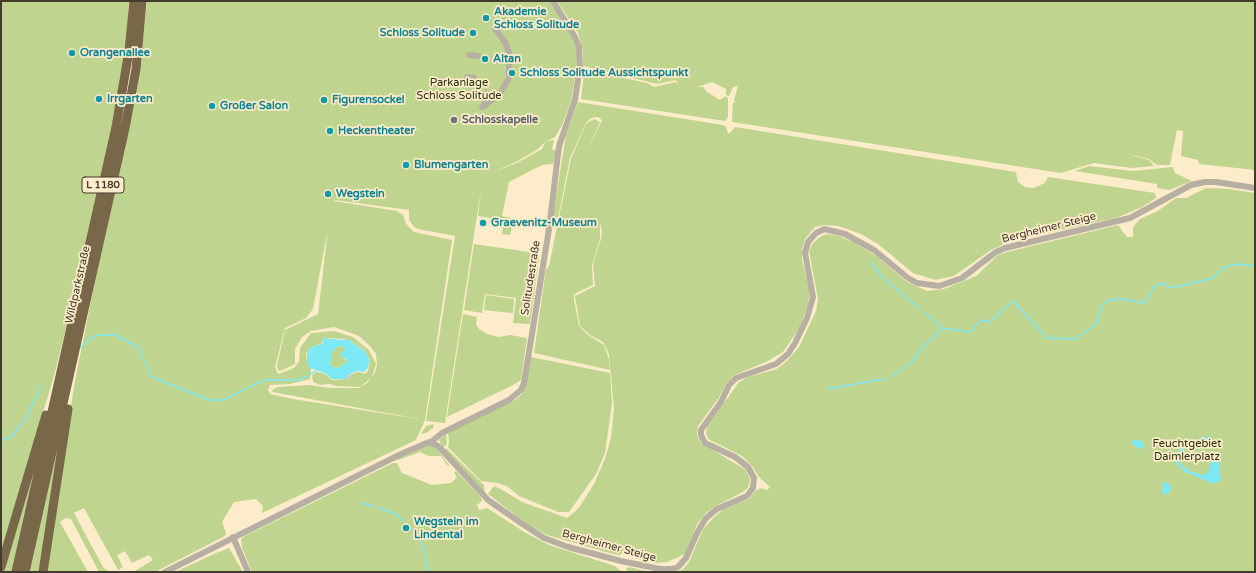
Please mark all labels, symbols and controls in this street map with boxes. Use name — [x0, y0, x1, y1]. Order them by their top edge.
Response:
place label: Akademie Schloss Solitude — [494, 5, 579, 31]
marker: Akademie Schloss Solitude — [481, 13, 491, 23]
place label: Schloss Solitude — [380, 26, 465, 40]
marker: Schloss Solitude — [468, 28, 478, 38]
place label: Orangenallee — [80, 46, 150, 60]
marker: Orangenallee — [67, 48, 77, 58]
place label: Altan — [493, 52, 521, 66]
marker: Altan — [480, 54, 490, 64]
place label: Schloss Solitude Aussichtspunkt — [520, 66, 689, 80]
marker: Schloss Solitude Aussichtspunkt — [507, 68, 517, 78]
park label: Parkanlage Schloss Solitude — [416, 76, 502, 102]
place label: Irrgarten — [107, 92, 153, 106]
place label: Figurensockel — [332, 93, 405, 107]
marker: Irrgarten — [94, 94, 104, 104]
marker: Figurensockel — [319, 95, 329, 105]
place label: Großer Salon — [220, 99, 288, 113]
marker: Großer Salon — [207, 101, 217, 111]
place label: Schlosskapelle — [462, 113, 538, 127]
marker: Schlosskapelle — [449, 115, 459, 125]
place label: Heckentheater — [338, 124, 415, 138]
marker: Heckentheater — [325, 126, 335, 136]
place label: Blumengarten — [414, 158, 488, 172]
marker: Blumengarten — [401, 160, 411, 170]
road number: L 1180 — [82, 177, 124, 193]
place label: Wegstein — [336, 187, 385, 201]
marker: Wegstein — [323, 189, 333, 199]
street label: Bergheimer Steige — [1001, 210, 1097, 246]
place label: Graevenitz-Museum — [491, 216, 597, 230]
marker: Graevenitz-Museum — [478, 218, 488, 228]
street label: Solitudestraße — [519, 240, 543, 316]
street label: Wildparkstraße — [63, 245, 93, 325]
park label: Feuchtgebiet Daimlerplatz — [1152, 437, 1222, 463]
place label: Wegstein im Lindental — [414, 515, 479, 541]
marker: Wegstein im Lindental — [401, 523, 411, 533]
street label: Bergheimer Steige — [561, 527, 657, 565]

